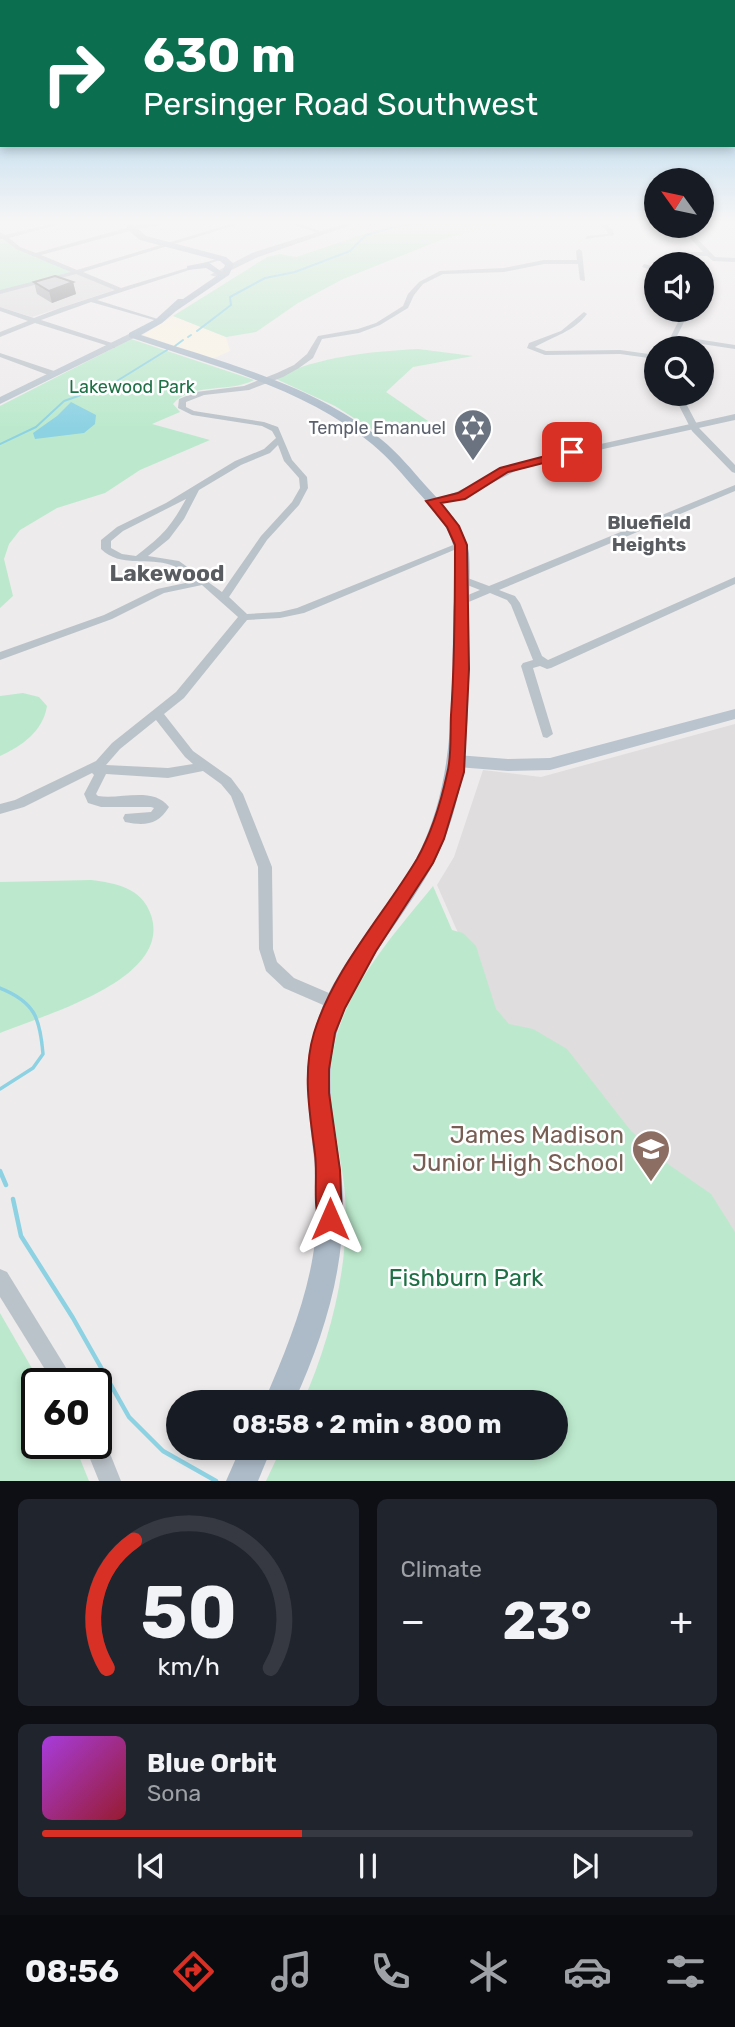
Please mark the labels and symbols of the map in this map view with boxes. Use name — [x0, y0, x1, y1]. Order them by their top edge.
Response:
north arrow — [644, 168, 714, 238]
park label: Lakewood Park — [69, 376, 196, 398]
synagogue icon: Temple Emanuel — [452, 407, 494, 462]
place label: Temple Emanuel — [309, 417, 446, 439]
pin — [542, 422, 602, 482]
district label: Bluefield Heights — [607, 511, 691, 556]
district label: Lakewood — [109, 559, 225, 587]
place label: James Madison Junior High School — [412, 1121, 624, 1177]
school or university icon: James Madison Junior High School — [630, 1128, 672, 1183]
position arrow — [293, 1182, 367, 1256]
park label: Fishburn Park — [389, 1264, 544, 1292]
speed limit sign: 60 — [21, 1368, 112, 1459]

